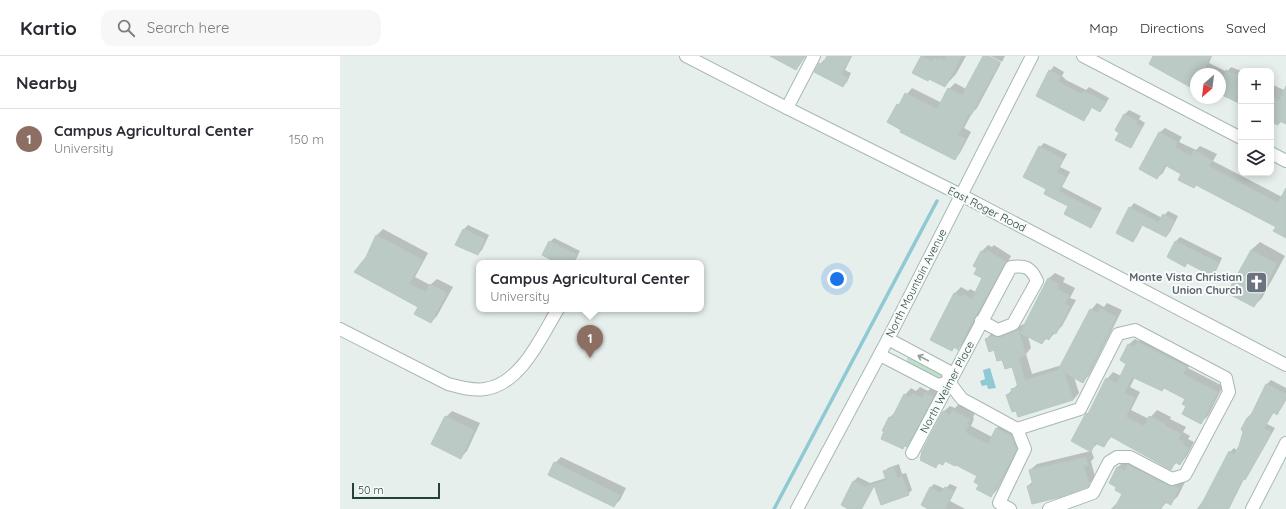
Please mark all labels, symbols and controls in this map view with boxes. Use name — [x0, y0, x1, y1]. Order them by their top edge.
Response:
search box — [101, 10, 381, 46]
text: Kartio — [20, 16, 77, 40]
icon: search — [115, 17, 137, 39]
text: Search here — [147, 18, 230, 37]
text: Map — [1089, 19, 1118, 37]
text: Directions — [1140, 19, 1204, 37]
text: Saved — [1226, 19, 1266, 37]
north arrow — [1190, 68, 1226, 104]
map controls — [1238, 68, 1274, 176]
button: + — [1238, 68, 1274, 104]
text: Nearby — [16, 72, 77, 93]
button: − — [1238, 104, 1274, 140]
text: Campus Agricultural Center — [54, 121, 254, 140]
text: 1 — [26, 131, 32, 147]
text: 150 m — [289, 131, 324, 147]
text: University — [54, 140, 113, 156]
button: layers — [1238, 140, 1274, 176]
street label: East Roger Road — [945, 183, 1029, 235]
street label: North Mountain Avenue — [883, 226, 949, 340]
popup — [476, 260, 704, 312]
text: Campus Agricultural Center — [490, 269, 690, 288]
your location — [827, 269, 847, 289]
place label: Monte Vista Christian Union Church — [1129, 270, 1242, 297]
church icon: Monte Vista Christian Union Church — [1244, 270, 1270, 296]
text: University — [490, 288, 550, 304]
pin: 1 — [577, 325, 603, 358]
street label: North Weimer Place — [917, 339, 977, 435]
one-way arrow — [918, 354, 930, 361]
scale bar — [352, 481, 440, 500]
text: 50 m — [358, 483, 384, 497]

